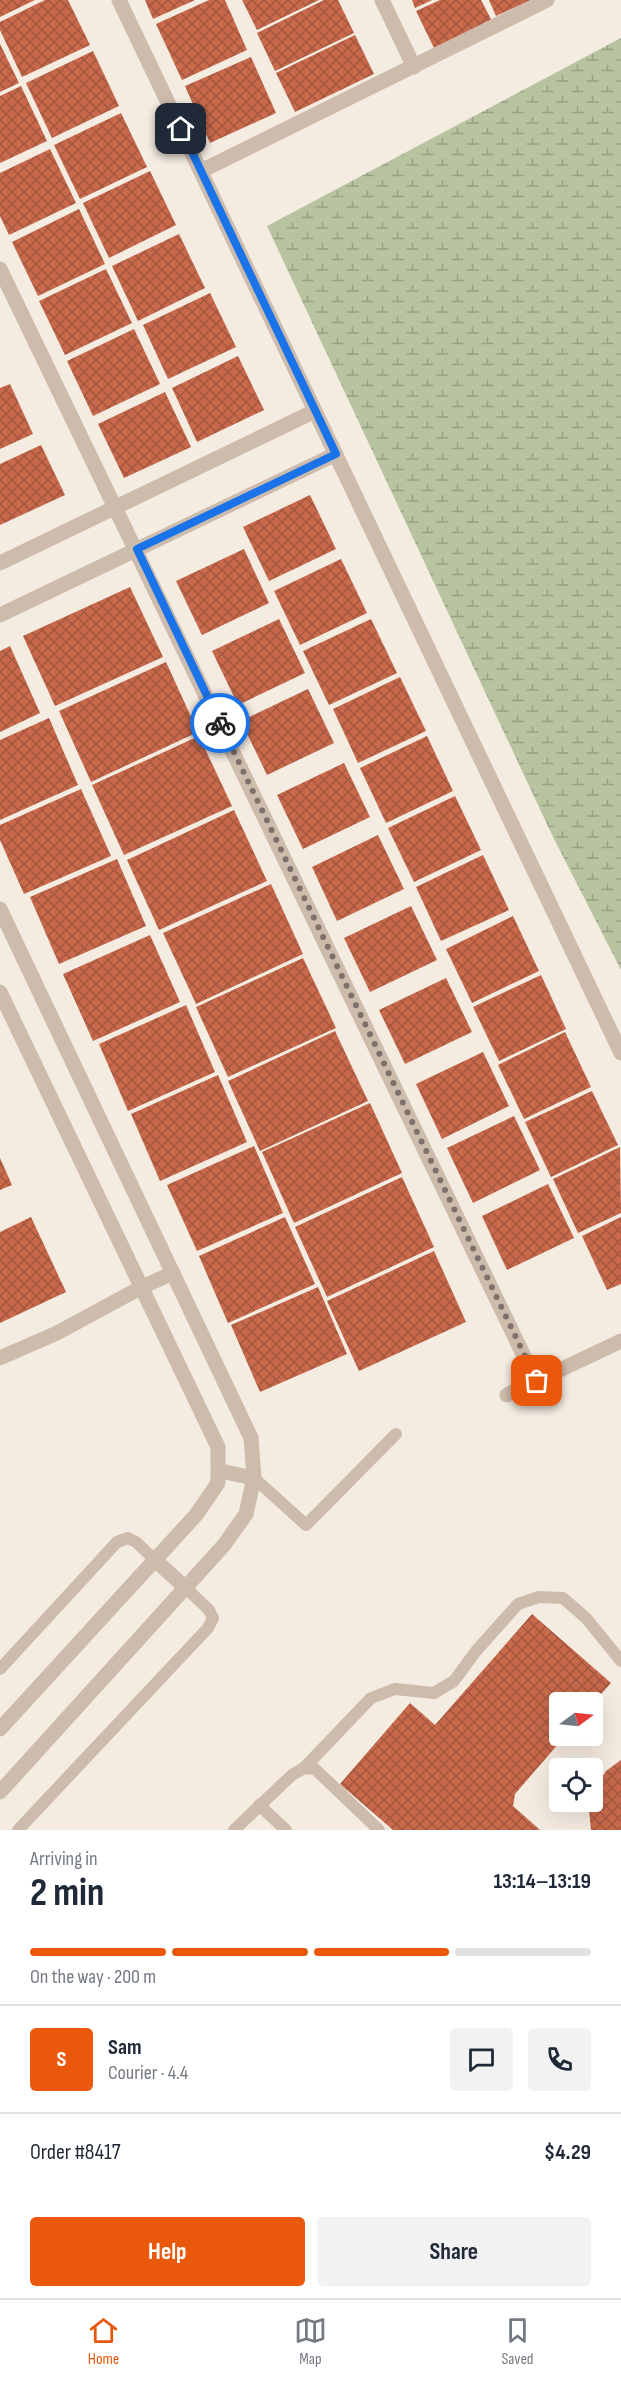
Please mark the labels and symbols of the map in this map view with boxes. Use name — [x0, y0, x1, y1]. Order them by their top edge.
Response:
pin — [155, 103, 206, 154]
courier — [190, 693, 250, 753]
pin — [511, 1355, 562, 1406]
north arrow — [549, 1692, 603, 1746]

